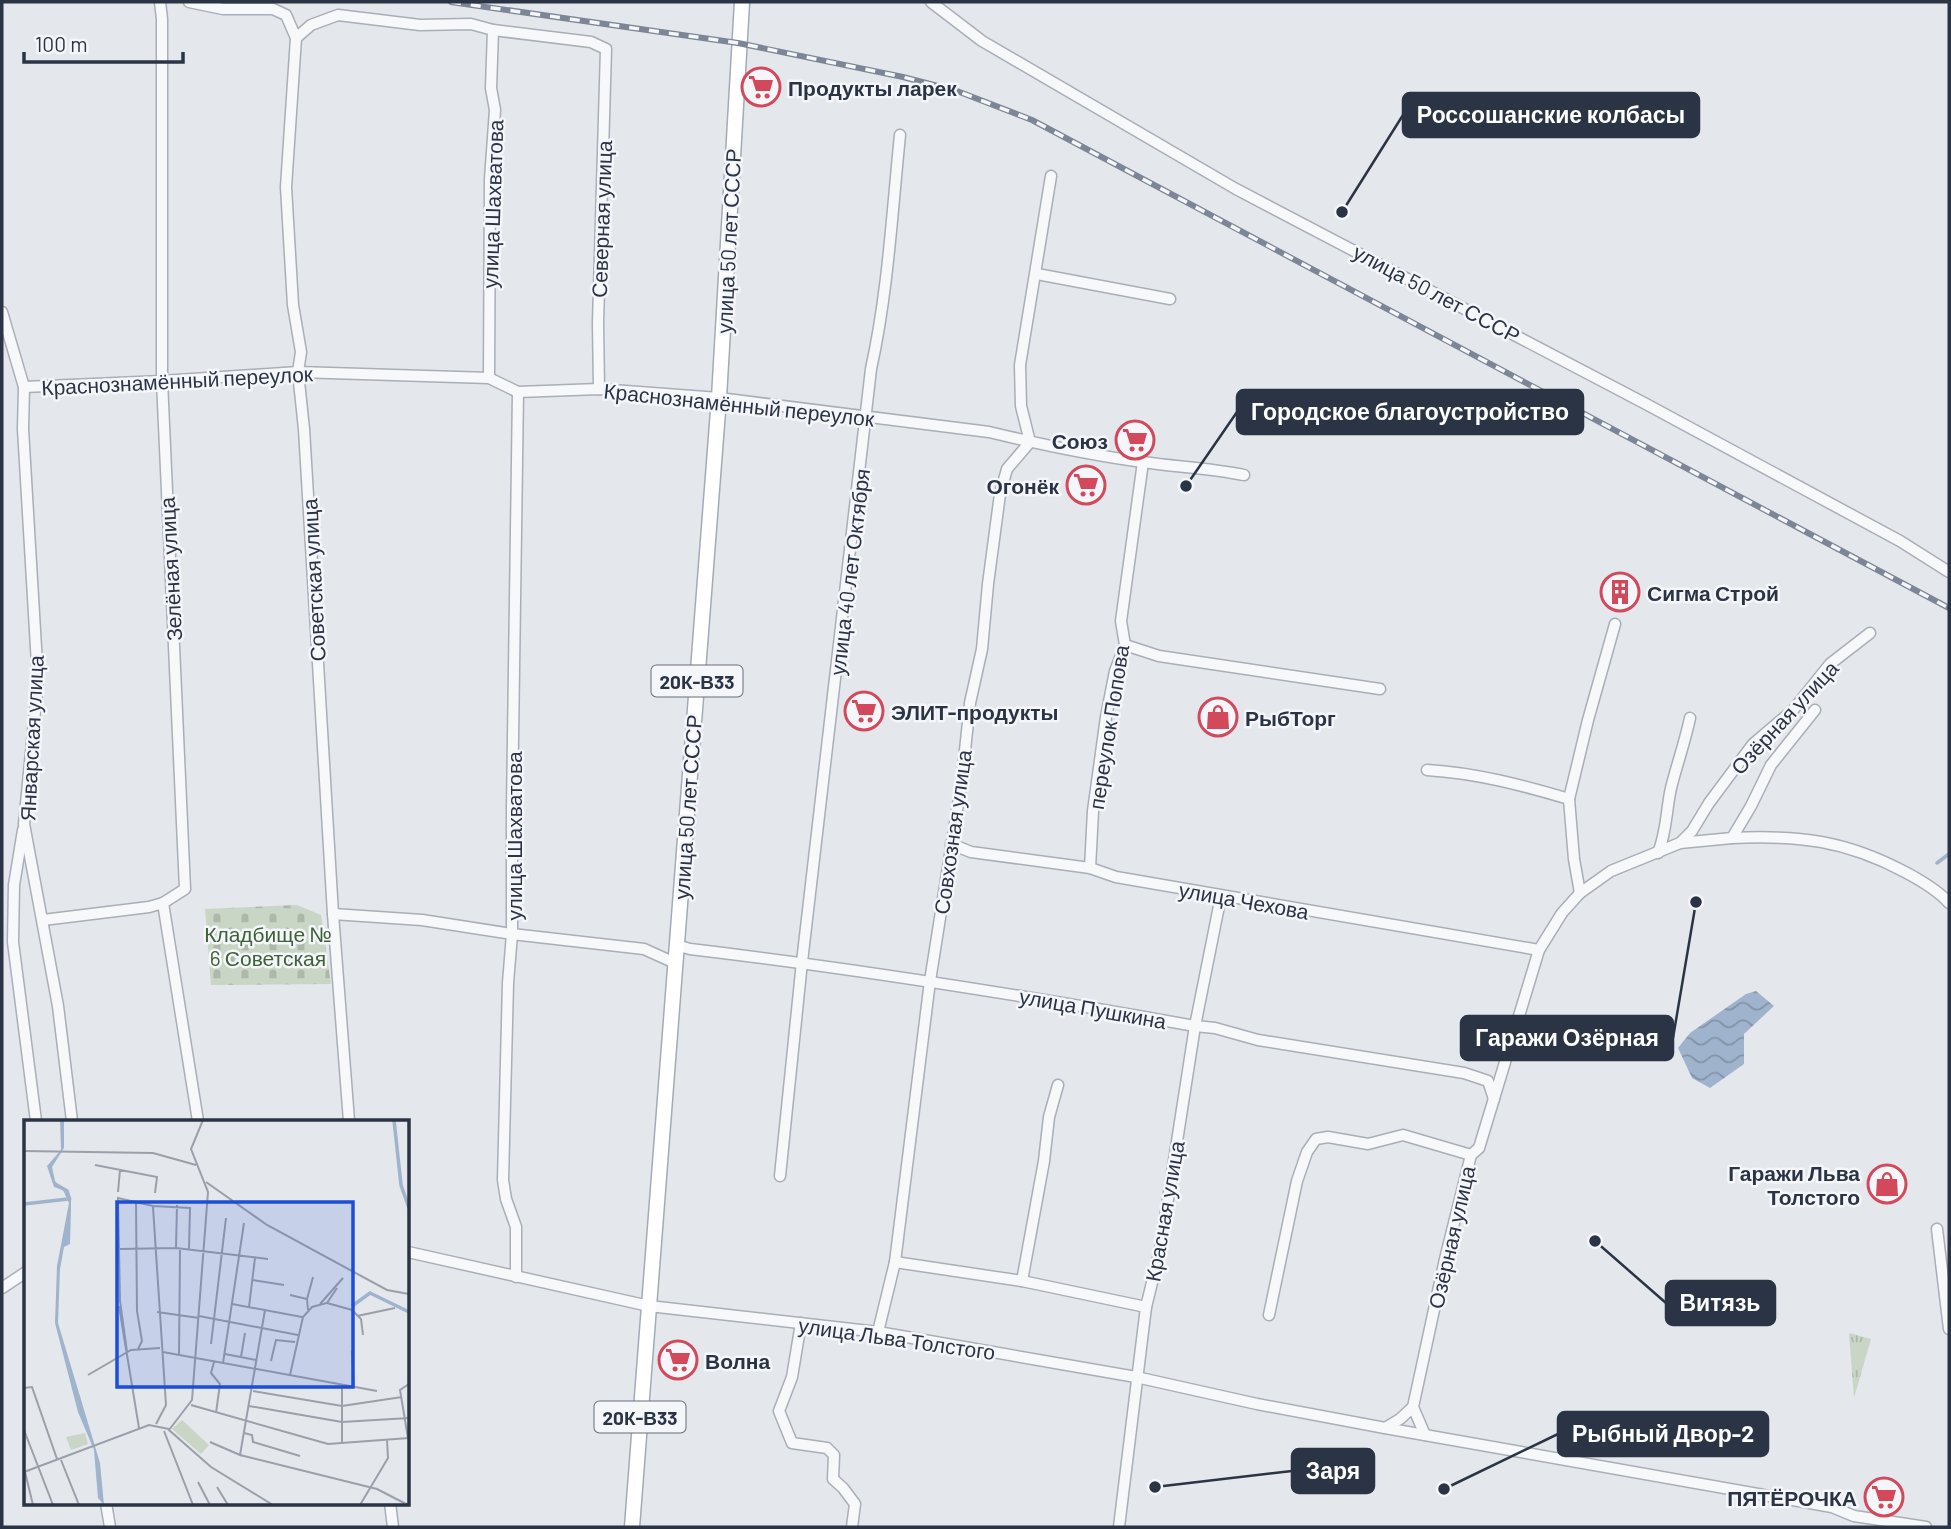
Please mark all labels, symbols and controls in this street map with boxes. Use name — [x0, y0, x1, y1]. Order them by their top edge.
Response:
scale bar — [24, 21, 184, 65]
text: 100 m — [35, 31, 88, 56]
supermarket icon: Продукты ларек — [740, 66, 782, 108]
place label: Продукты ларек — [788, 75, 957, 100]
callout: Россошанские колбасы — [1403, 93, 1699, 137]
text: Россошанские колбасы — [1417, 100, 1685, 128]
street label: улица Шахватова — [477, 119, 507, 289]
street label: Северная улица — [586, 139, 616, 298]
street label: улица 50 лет СССР — [711, 148, 745, 334]
street label: улица 50 лет СССР — [1349, 238, 1525, 348]
street label: Краснознамённый переулок — [41, 360, 314, 400]
street label: Краснознамённый переулок — [602, 377, 876, 431]
callout: Городское благоустройство — [1237, 390, 1583, 434]
text: Городское благоустройство — [1251, 397, 1569, 425]
supermarket icon: Союз — [1114, 419, 1156, 461]
place label: Союз — [1052, 428, 1108, 453]
supermarket icon: Огонёк — [1065, 464, 1107, 506]
street label: улица 40 лет Октября — [824, 467, 874, 677]
place label: Огонёк — [986, 473, 1059, 498]
street label: Зелёная улица — [154, 496, 186, 642]
street label: Советская улица — [296, 498, 330, 662]
building icon: Сигма Строй — [1599, 571, 1641, 613]
place label: Сигма Строй — [1647, 580, 1779, 605]
street label: переулок Попова — [1083, 643, 1133, 811]
street label: Январская улица — [14, 654, 48, 822]
street label: Озёрная улица — [1725, 655, 1843, 779]
road number: 20К-В33 — [652, 666, 742, 696]
supermarket icon: ЭЛИТ-продукты — [843, 690, 885, 732]
shop icon: РыбТорг — [1197, 696, 1239, 738]
place label: ЭЛИТ-продукты — [891, 699, 1058, 724]
place label: РыбТорг — [1245, 705, 1336, 730]
street label: улица 50 лет СССР — [668, 714, 706, 900]
street label: Совхозная улица — [928, 748, 976, 916]
street label: улица Шахватова — [501, 751, 526, 921]
street label: улица Чехова — [1177, 876, 1311, 924]
park label: Кладбище № 6 Советская — [204, 921, 332, 970]
street label: улица Пушкина — [1018, 983, 1169, 1033]
callout: Гаражи Озёрная — [1461, 1016, 1673, 1060]
text: Гаражи Озёрная — [1475, 1023, 1659, 1051]
inset map — [24, 1120, 410, 1504]
street label: Красная улица — [1139, 1138, 1189, 1283]
place label: Гаражи Льва Толстого — [1728, 1160, 1860, 1209]
street label: Озёрная улица — [1422, 1163, 1480, 1311]
shop icon: Гаражи Льва Толстого — [1866, 1163, 1908, 1205]
callout: Витязь — [1666, 1281, 1775, 1325]
text: Витязь — [1679, 1288, 1761, 1316]
street label: улица Льва Толстого — [797, 1312, 997, 1364]
supermarket icon: Волна — [657, 1339, 699, 1381]
place label: Волна — [705, 1348, 770, 1373]
road number: 20К-В33 — [594, 1401, 686, 1432]
callout: Рыбный Двор-2 — [1558, 1412, 1768, 1456]
text: Рыбный Двор-2 — [1572, 1419, 1754, 1447]
callout: Заря — [1292, 1449, 1374, 1493]
text: Заря — [1306, 1456, 1360, 1484]
supermarket icon: ПЯТЁРОЧКА — [1863, 1476, 1905, 1518]
place label: ПЯТЁРОЧКА — [1727, 1485, 1857, 1510]

